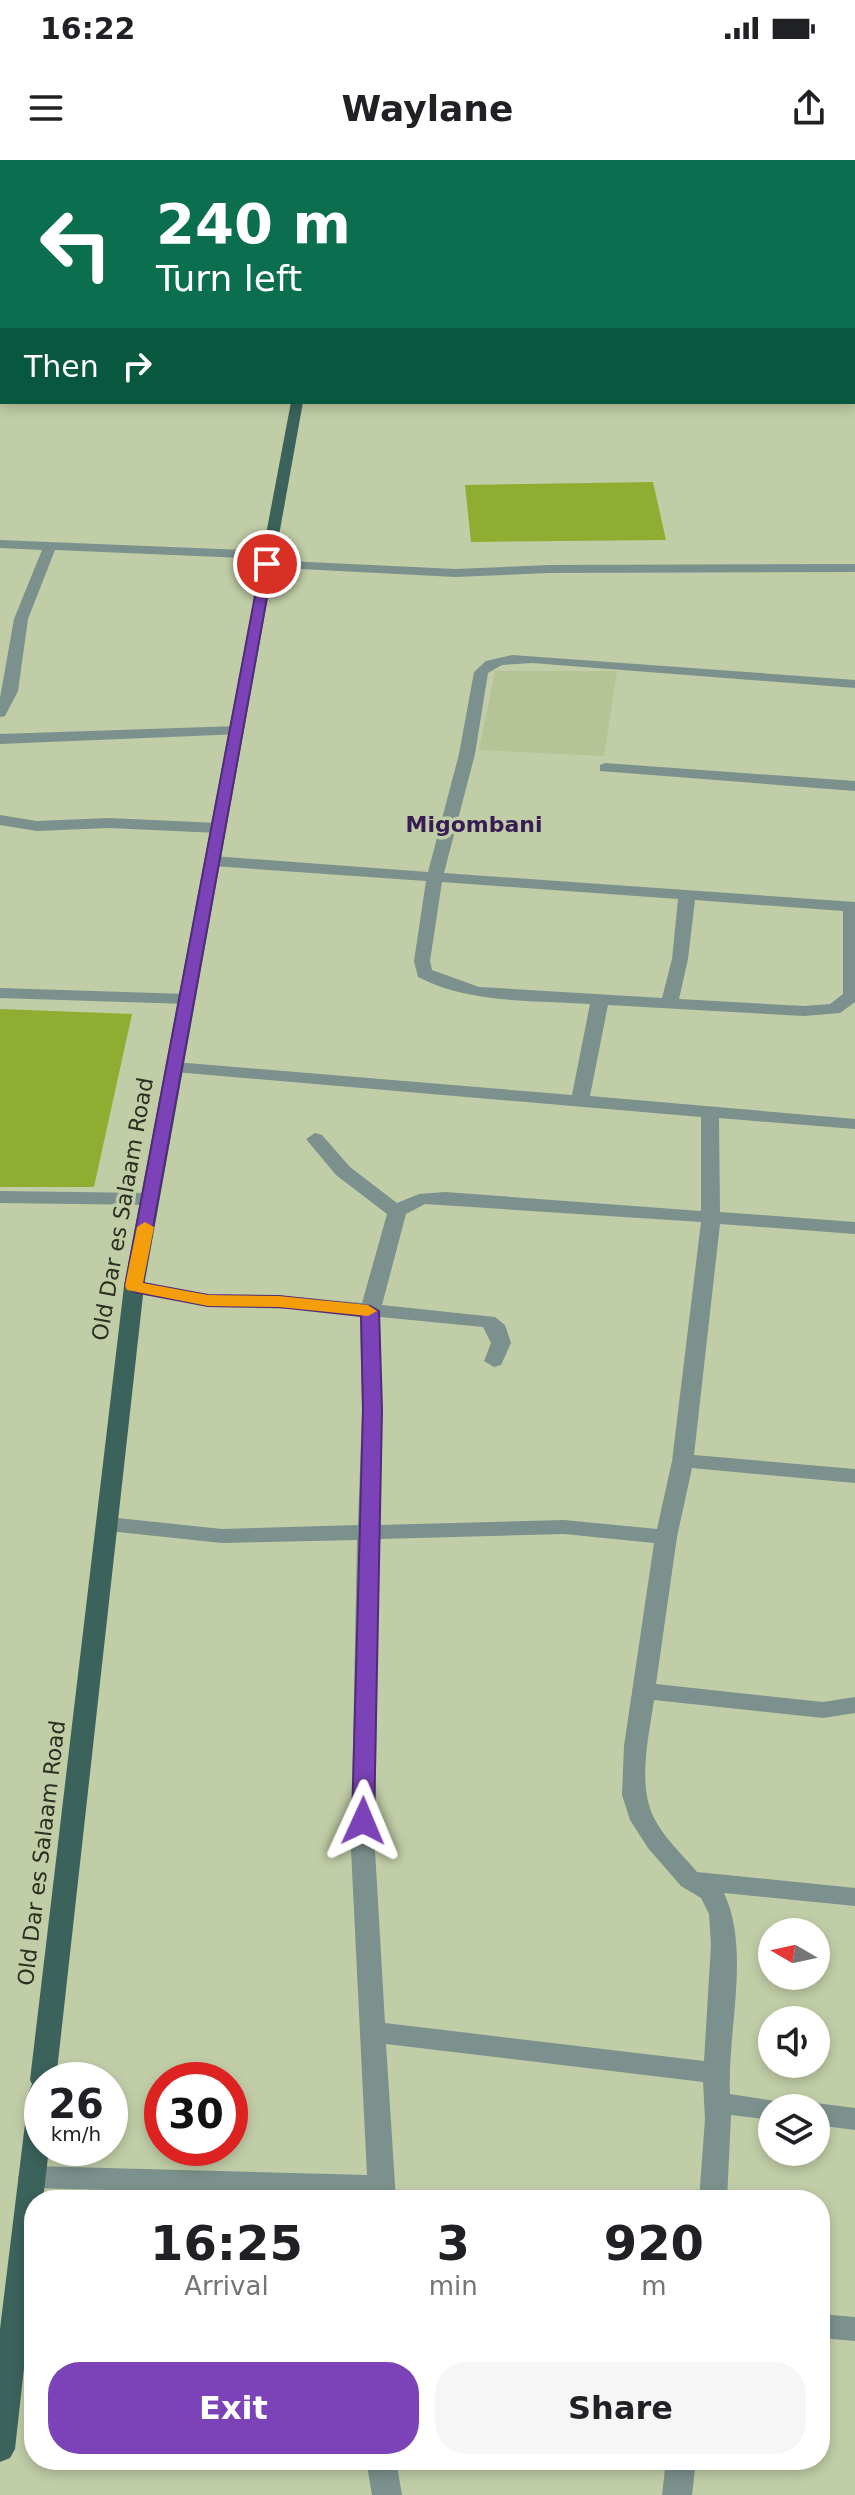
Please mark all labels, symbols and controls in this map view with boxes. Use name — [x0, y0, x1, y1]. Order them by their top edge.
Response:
text: 16:22 — [40, 11, 136, 46]
icon: menu — [24, 86, 68, 130]
icon: share — [787, 86, 831, 130]
text: Waylane — [342, 88, 513, 129]
text: 240 m — [156, 191, 351, 256]
icon: left — [24, 192, 128, 296]
text: Turn left — [156, 258, 302, 299]
icon: right — [115, 344, 159, 388]
text: Then — [24, 349, 99, 384]
pin — [233, 530, 301, 598]
icon: arrive — [245, 542, 289, 586]
district label: Migombani — [405, 812, 543, 837]
street label: Old Dar es Salaam Road — [87, 1075, 158, 1343]
street label: Old Dar es Salaam Road — [13, 1719, 70, 1987]
position arrow — [321, 1779, 405, 1863]
north arrow — [758, 1918, 830, 1990]
map controls — [758, 1918, 830, 2166]
button: sound — [758, 2006, 830, 2078]
speed limit sign: 30 — [144, 2062, 248, 2166]
text: 26 — [48, 2081, 104, 2127]
button: layers — [758, 2094, 830, 2166]
text: km/h — [51, 2122, 101, 2146]
text: 16:25 — [150, 2215, 303, 2271]
text: 3 — [437, 2215, 470, 2271]
text: 920 — [604, 2215, 704, 2271]
text: Arrival — [184, 2271, 269, 2301]
text: min — [429, 2271, 478, 2301]
text: m — [641, 2271, 667, 2301]
button: Exit — [48, 2362, 419, 2454]
button: Share — [435, 2362, 806, 2454]

